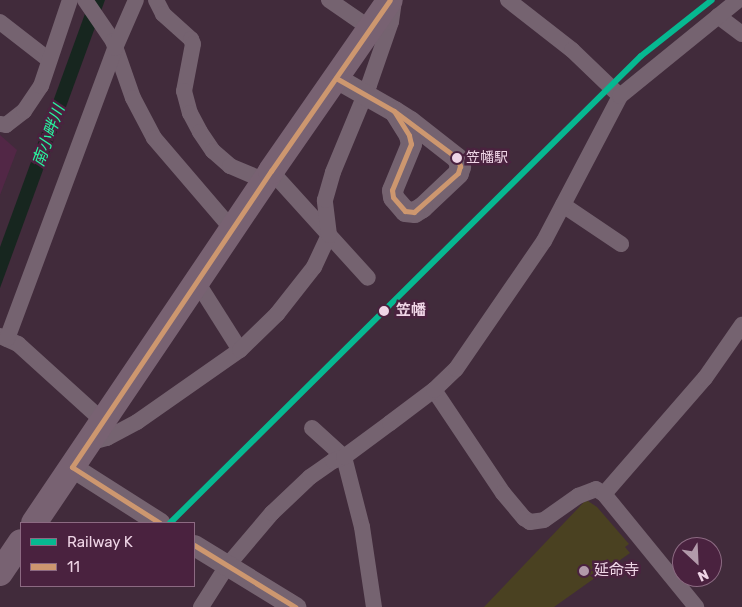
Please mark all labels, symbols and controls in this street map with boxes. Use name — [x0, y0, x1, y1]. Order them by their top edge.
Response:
water label: 南小畔川 — [29, 103, 69, 169]
place label: 笠幡駅 — [466, 150, 508, 166]
marker: 笠幡駅 — [452, 153, 462, 163]
place label: 笠幡 — [396, 302, 426, 320]
marker: 笠幡 — [376, 303, 392, 319]
legend — [20, 522, 195, 587]
text: Railway K — [67, 533, 133, 551]
north arrow — [672, 537, 722, 587]
text: 11 — [67, 558, 80, 576]
place label: 延命寺 — [594, 562, 639, 580]
marker: 延命寺 — [578, 565, 590, 577]
text: N — [695, 565, 711, 585]

